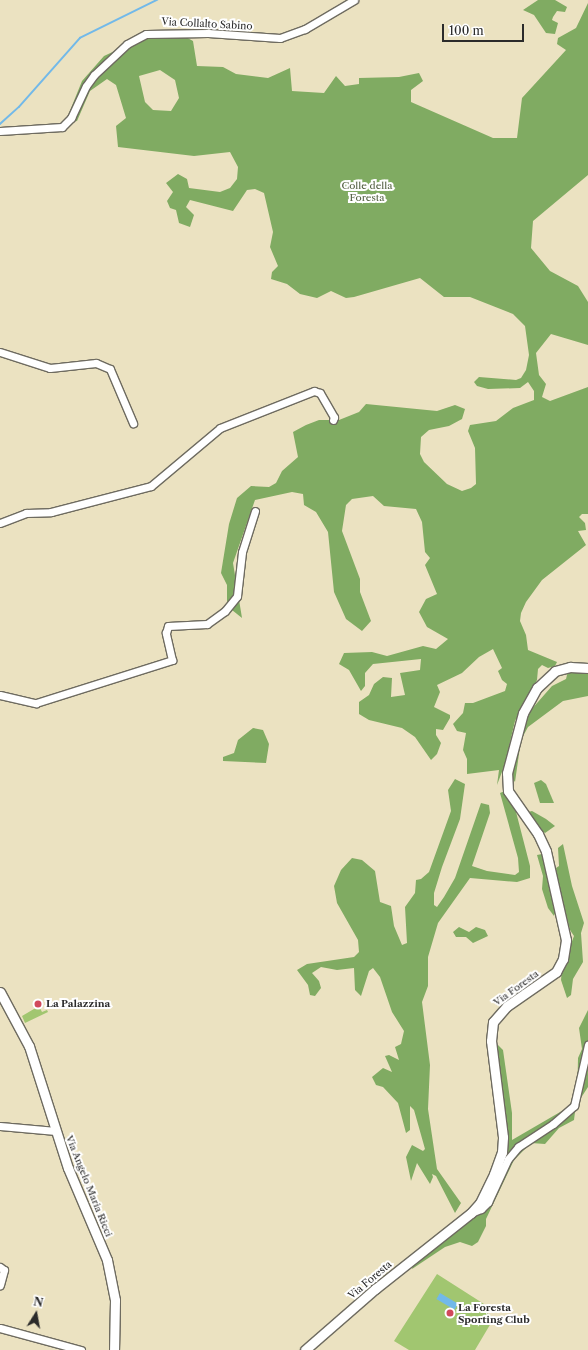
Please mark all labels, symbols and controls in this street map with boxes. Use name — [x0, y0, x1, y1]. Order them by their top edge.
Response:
street label: Via Collalto Sabino — [161, 16, 253, 32]
scale bar — [444, 16, 526, 42]
text: 100 m — [449, 23, 484, 38]
park label: Colle della Foresta — [342, 179, 392, 202]
street label: Via Foresta — [491, 968, 541, 1008]
place label: La Palazzina — [46, 998, 110, 1010]
marker: La Palazzina — [33, 999, 43, 1009]
street label: Via Angelo Maria Ricci — [63, 1133, 115, 1239]
street label: Via Foresta — [346, 1258, 394, 1302]
north arrow — [16, 1294, 56, 1334]
text: N — [32, 1294, 44, 1310]
place label: La Foresta Sporting Club — [458, 1301, 530, 1324]
marker: La Foresta Sporting Club — [445, 1308, 455, 1318]

